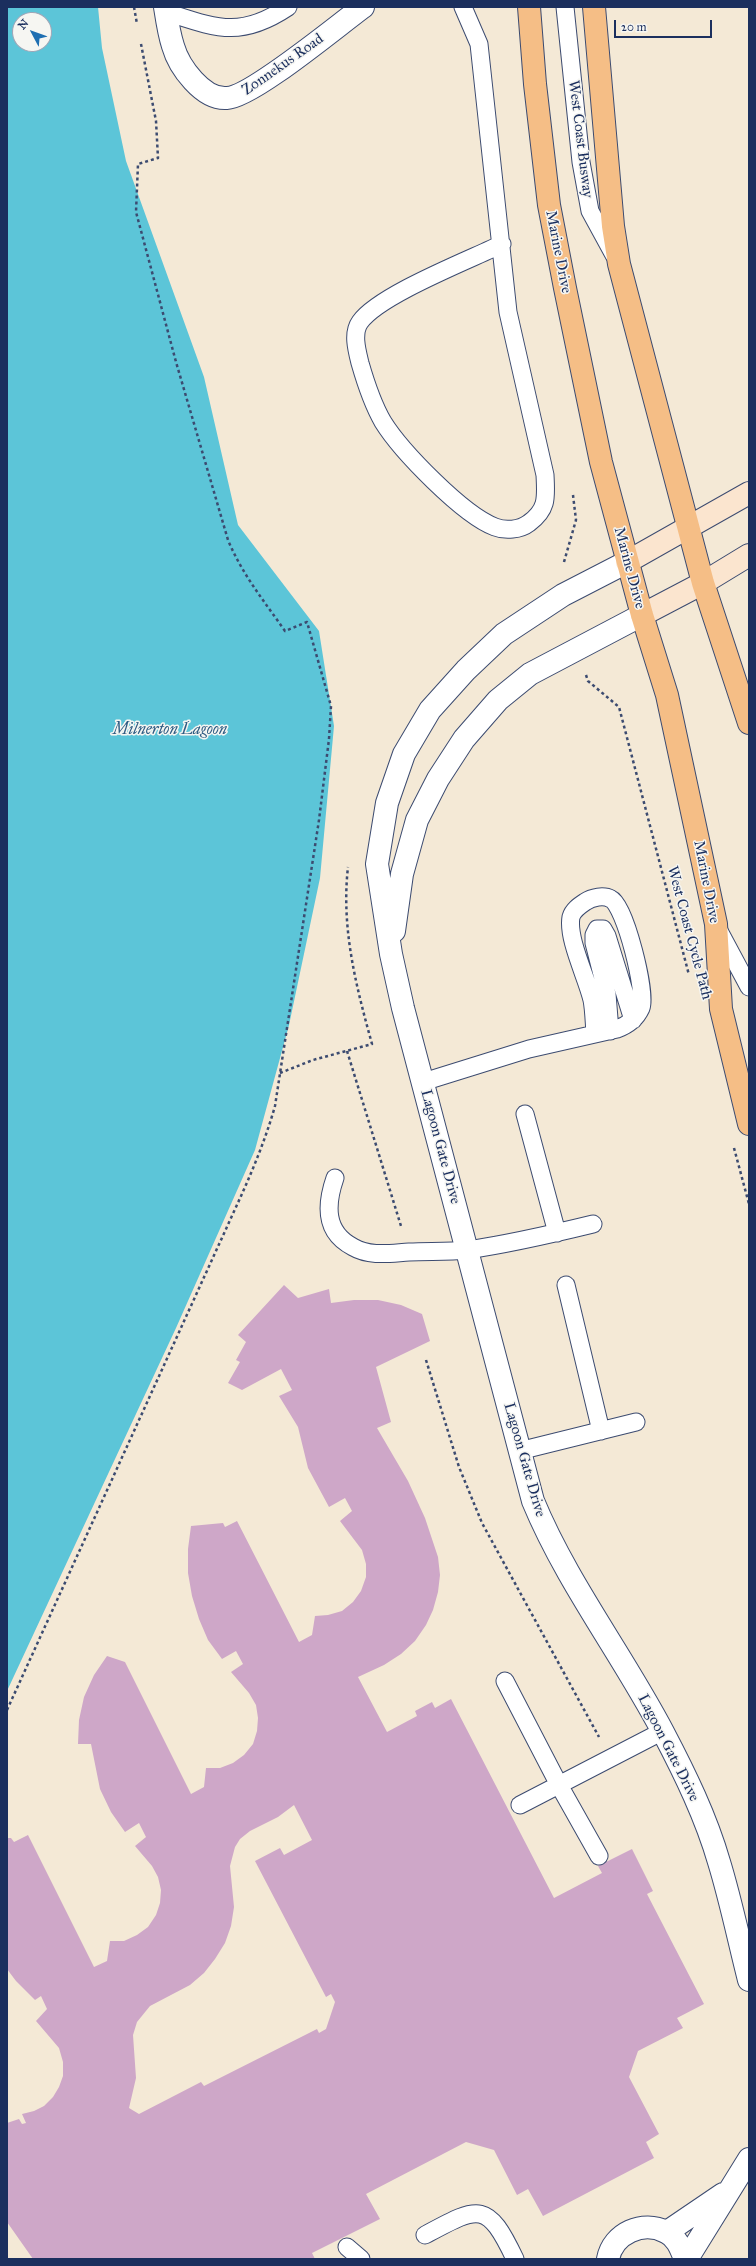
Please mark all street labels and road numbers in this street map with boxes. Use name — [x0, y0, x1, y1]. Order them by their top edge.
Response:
street label: Zonnekus Road — [239, 30, 327, 100]
street label: West Coast Busway — [564, 79, 596, 199]
street label: Marine Drive — [541, 209, 575, 295]
street label: Marine Drive — [609, 525, 649, 611]
street label: Marine Drive — [689, 839, 723, 925]
street label: West Coast Cycle Path — [663, 864, 715, 1002]
street label: Lagoon Gate Drive — [416, 1088, 464, 1206]
street label: Lagoon Gate Drive — [499, 1401, 549, 1519]
street label: Lagoon Gate Drive — [633, 1691, 703, 1805]

